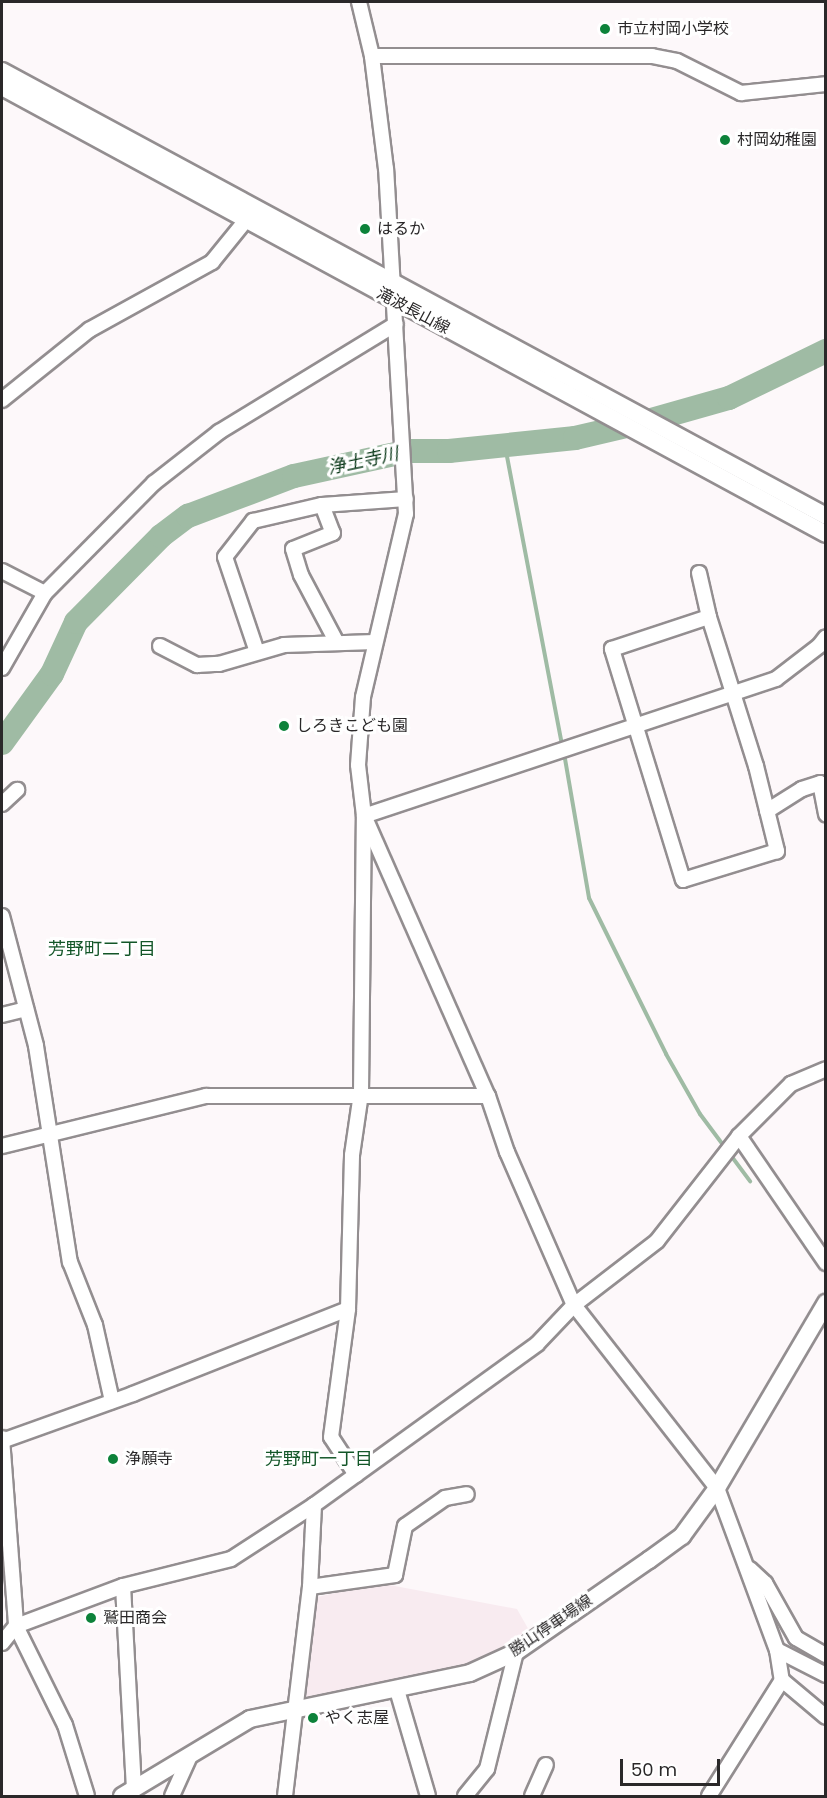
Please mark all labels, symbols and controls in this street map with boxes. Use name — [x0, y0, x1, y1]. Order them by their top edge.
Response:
place label: 市立村岡小学校 — [617, 19, 729, 39]
marker: 市立村岡小学校 — [598, 22, 612, 36]
place label: 村岡幼稚園 — [737, 130, 817, 150]
marker: 村岡幼稚園 — [718, 133, 732, 147]
place label: はるか — [377, 219, 425, 239]
marker: はるか — [358, 222, 372, 236]
street label: 滝波長山線 — [373, 284, 453, 338]
water label: 浄土寺川 — [326, 443, 400, 479]
place label: しろきこども園 — [296, 716, 408, 736]
marker: しろきこども園 — [277, 719, 291, 733]
district label: 芳野町二丁目 — [48, 938, 156, 960]
district label: 芳野町一丁目 — [265, 1448, 373, 1470]
place label: 浄願寺 — [125, 1449, 173, 1469]
marker: 浄願寺 — [106, 1452, 120, 1466]
street label: 勝山停車場線 — [506, 1591, 596, 1661]
place label: 鷲田商会 — [103, 1608, 167, 1628]
marker: 鷲田商会 — [84, 1611, 98, 1625]
place label: やく志屋 — [325, 1708, 389, 1728]
marker: やく志屋 — [306, 1711, 320, 1725]
scale bar — [623, 1747, 724, 1785]
text: 50 m — [631, 1757, 677, 1782]

